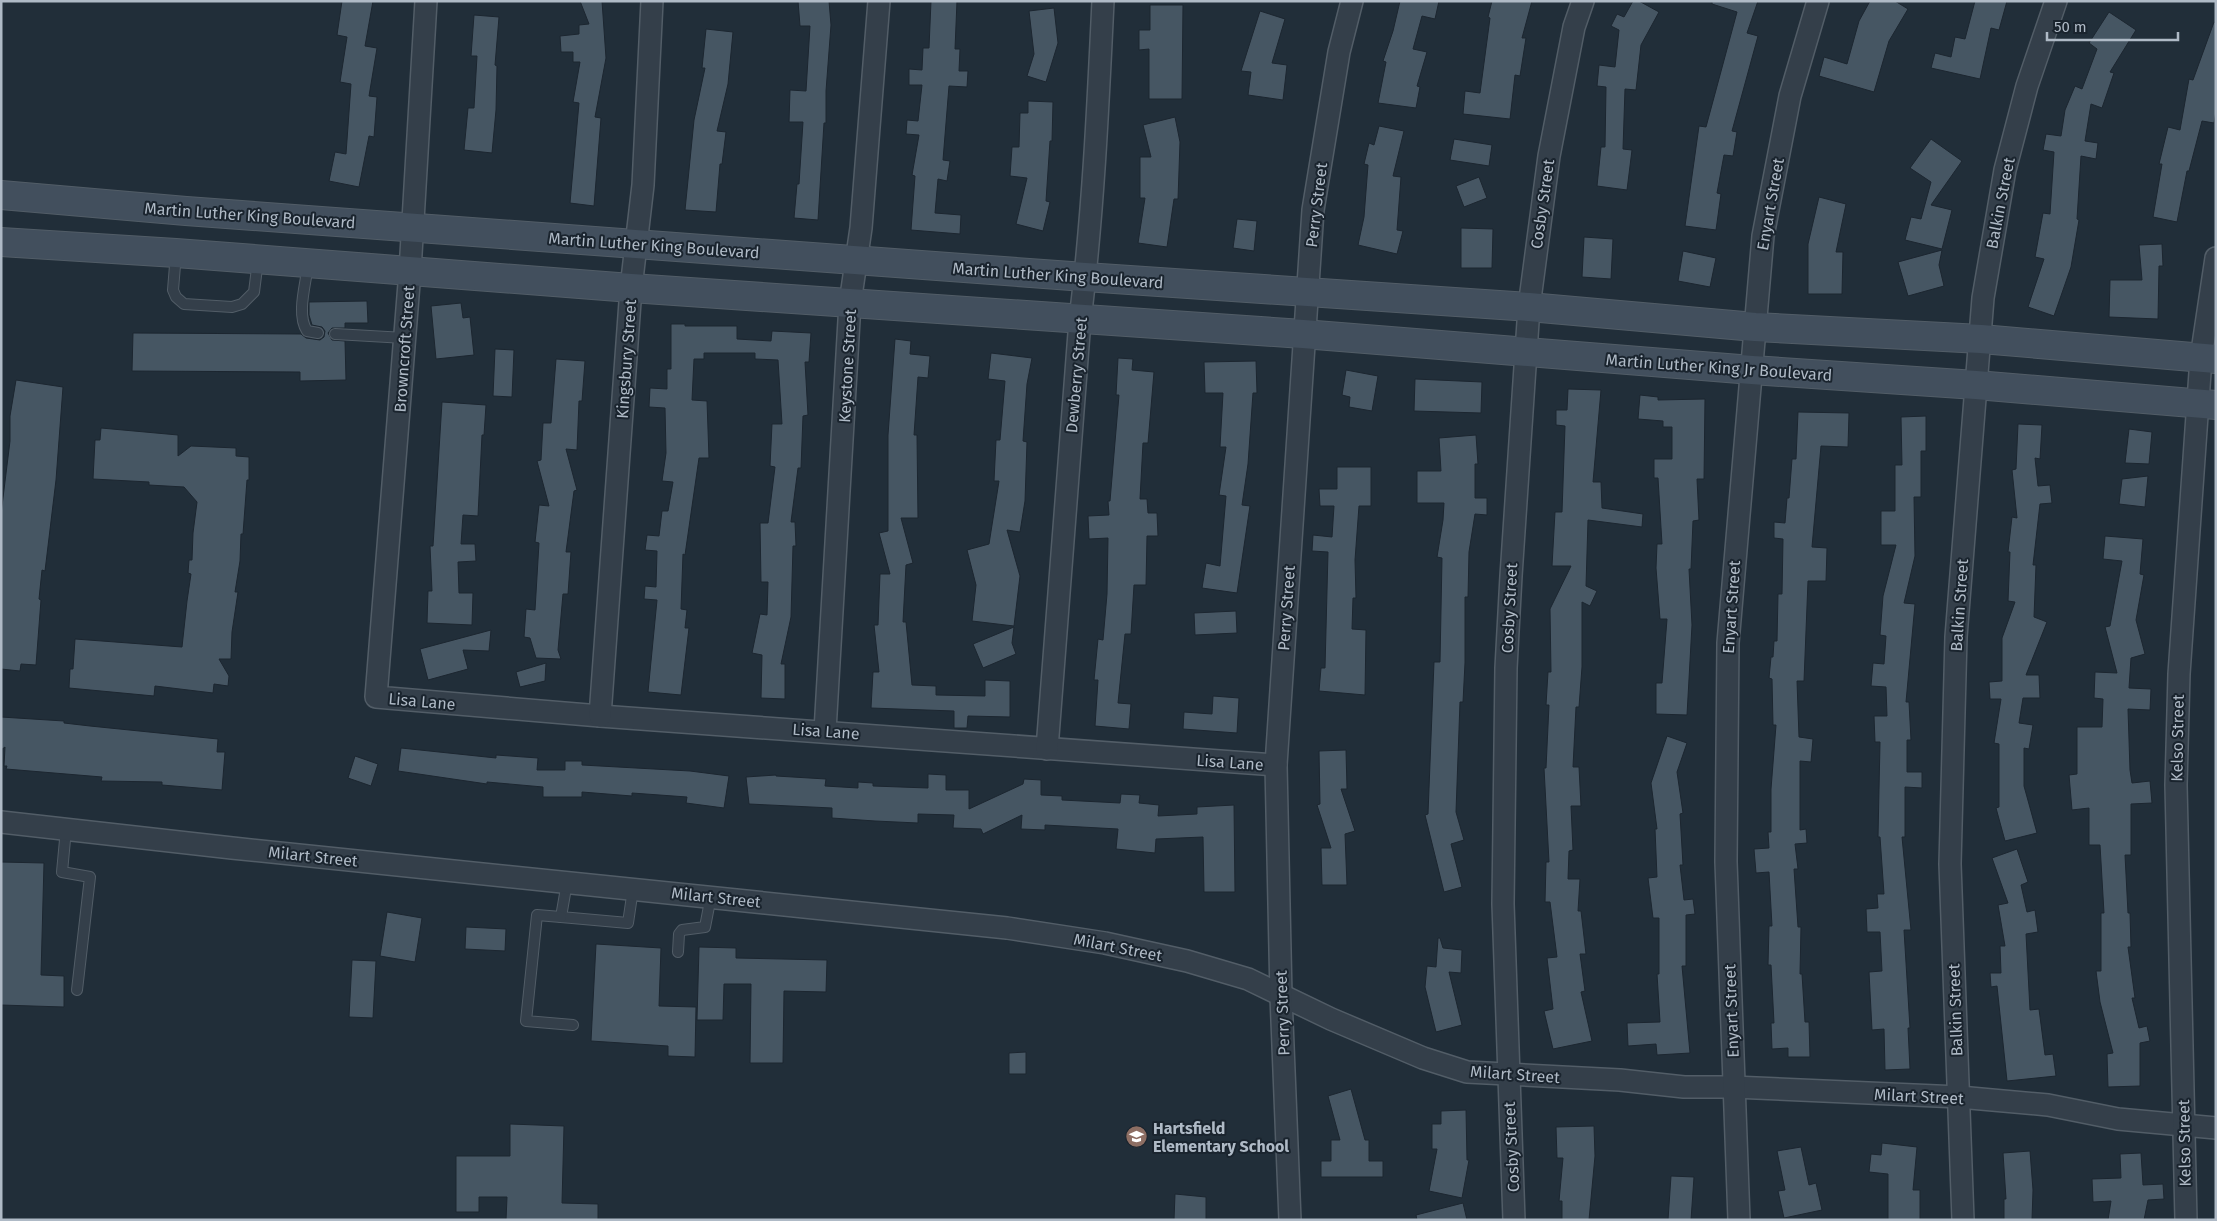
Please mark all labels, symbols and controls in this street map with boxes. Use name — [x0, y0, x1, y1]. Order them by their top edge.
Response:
scale bar — [2047, 10, 2178, 42]
text: 50 m — [2054, 18, 2087, 36]
street label: Enyart Street — [1753, 156, 1788, 252]
street label: Balkin Street — [1982, 156, 2019, 250]
street label: Cosby Street — [1527, 158, 1558, 250]
street label: Perry Street — [1302, 161, 1331, 249]
street label: Martin Luther King Boulevard — [144, 199, 356, 232]
street label: Martin Luther King Boulevard — [548, 229, 760, 262]
street label: Martin Luther King Boulevard — [952, 259, 1164, 292]
street label: Browncroft Street — [391, 285, 418, 413]
street label: Kingsbury Street — [613, 299, 640, 419]
street label: Keystone Street — [835, 309, 860, 423]
street label: Dewberry Street — [1062, 316, 1091, 434]
street label: Martin Luther King Jr Boulevard — [1605, 350, 1833, 385]
street label: Balkin Street — [1947, 558, 1972, 652]
street label: Enyart Street — [1719, 559, 1744, 654]
street label: Cosby Street — [1498, 562, 1521, 654]
street label: Perry Street — [1274, 565, 1299, 651]
street label: Lisa Lane — [388, 689, 456, 714]
street label: Kelso Street — [2167, 694, 2188, 782]
street label: Lisa Lane — [792, 720, 860, 743]
street label: Lisa Lane — [1196, 751, 1264, 774]
street label: Milart Street — [267, 842, 359, 871]
street label: Milart Street — [670, 883, 762, 912]
street label: Milart Street — [1072, 930, 1164, 965]
street label: Balkin Street — [1944, 963, 1967, 1057]
street label: Enyart Street — [1720, 964, 1743, 1058]
street label: Perry Street — [1272, 970, 1293, 1056]
street label: Milart Street — [1469, 1062, 1561, 1087]
street label: Milart Street — [1874, 1085, 1965, 1108]
street label: Kelso Street — [2174, 1099, 2195, 1187]
street label: Cosby Street — [1500, 1101, 1523, 1193]
place label: Hartsfield Elementary School — [1153, 1119, 1289, 1156]
school or university icon: Hartsfield Elementary School — [1125, 1125, 1149, 1149]

